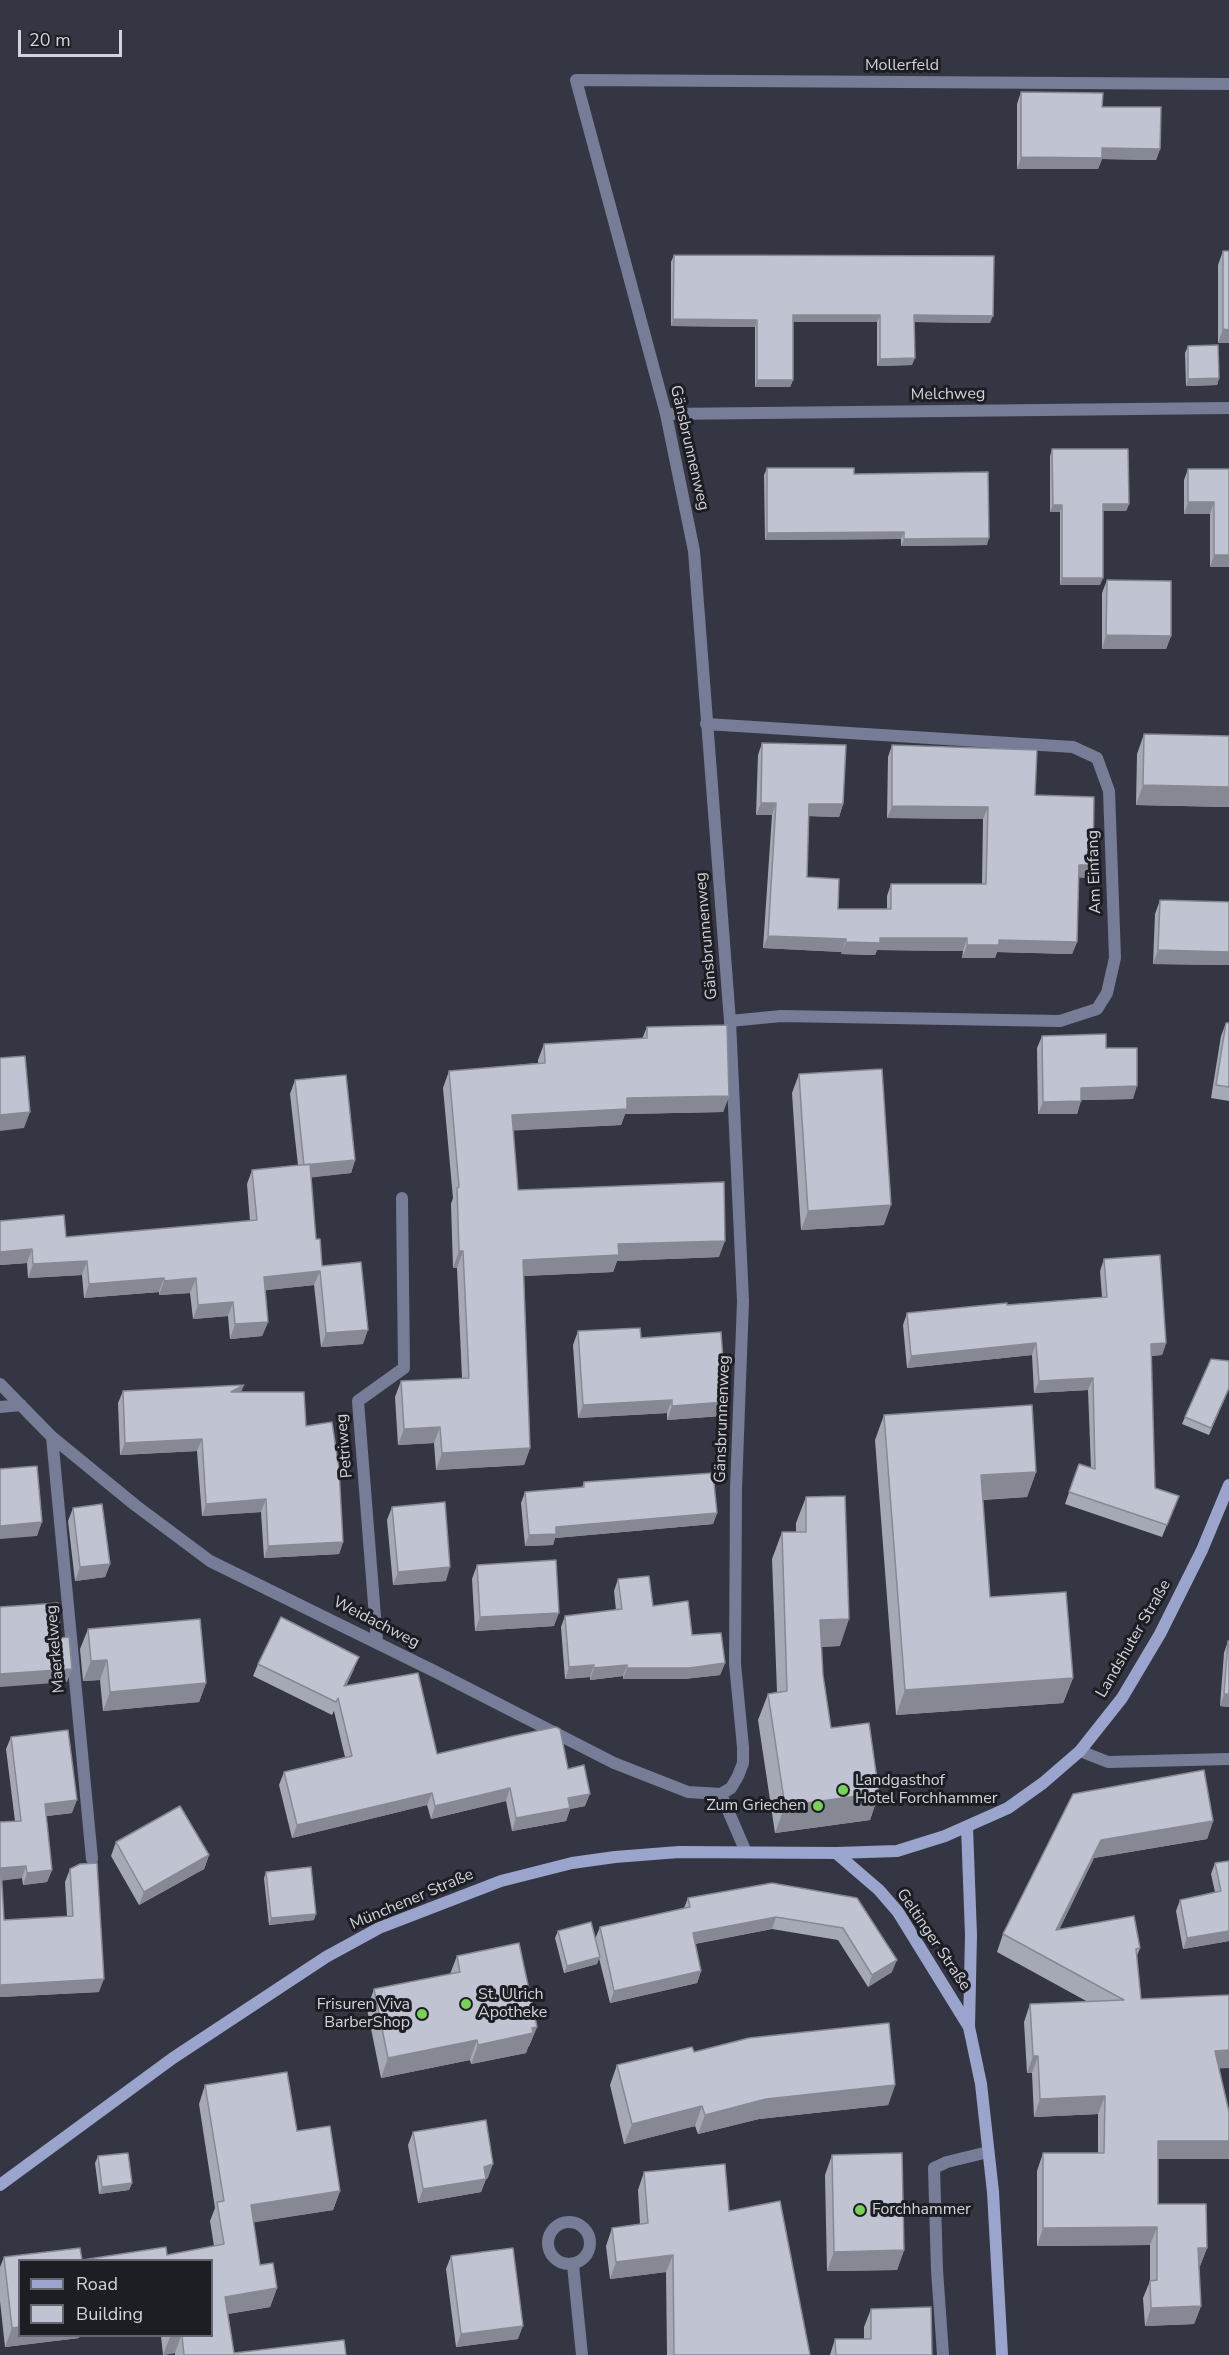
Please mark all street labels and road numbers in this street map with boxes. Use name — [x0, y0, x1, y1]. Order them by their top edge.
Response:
street label: Mollerfeld — [865, 56, 939, 76]
street label: Gänsbrunnenweg — [665, 384, 713, 512]
street label: Melchweg — [911, 385, 985, 405]
street label: Am Einfang — [1084, 830, 1106, 914]
street label: Gänsbrunnenweg — [692, 871, 722, 1001]
street label: Gänsbrunnenweg — [711, 1355, 735, 1483]
street label: Petriweg — [333, 1413, 357, 1479]
street label: Landshuter Straße — [1092, 1577, 1176, 1701]
street label: Weidachweg — [330, 1593, 422, 1653]
street label: Maerkelweg — [43, 1604, 69, 1694]
street label: Münchener Straße — [347, 1865, 477, 1935]
street label: Geltinger Straße — [892, 1885, 974, 1995]

